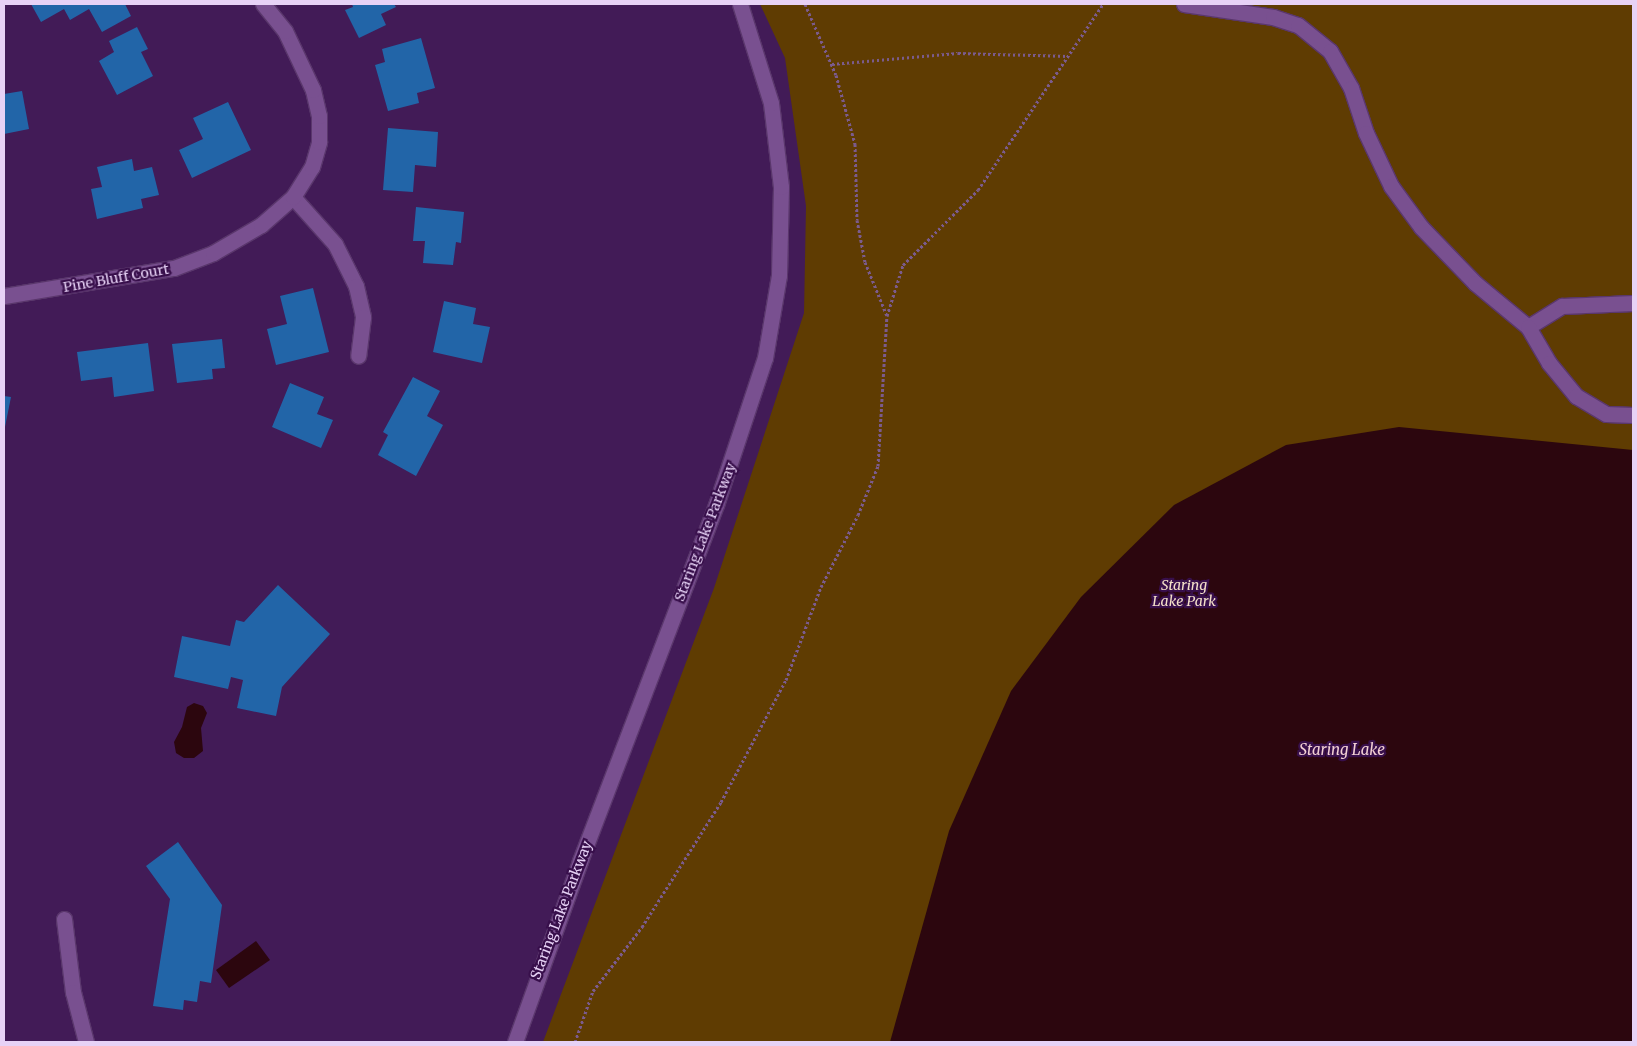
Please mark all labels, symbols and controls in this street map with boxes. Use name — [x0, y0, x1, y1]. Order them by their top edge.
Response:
street label: Pine Bluff Court — [62, 260, 170, 296]
street label: Staring Lake Parkway — [671, 460, 739, 604]
park label: Staring Lake Park — [1152, 577, 1216, 610]
water label: Staring Lake — [1299, 741, 1385, 759]
street label: Staring Lake Parkway — [527, 838, 595, 982]

